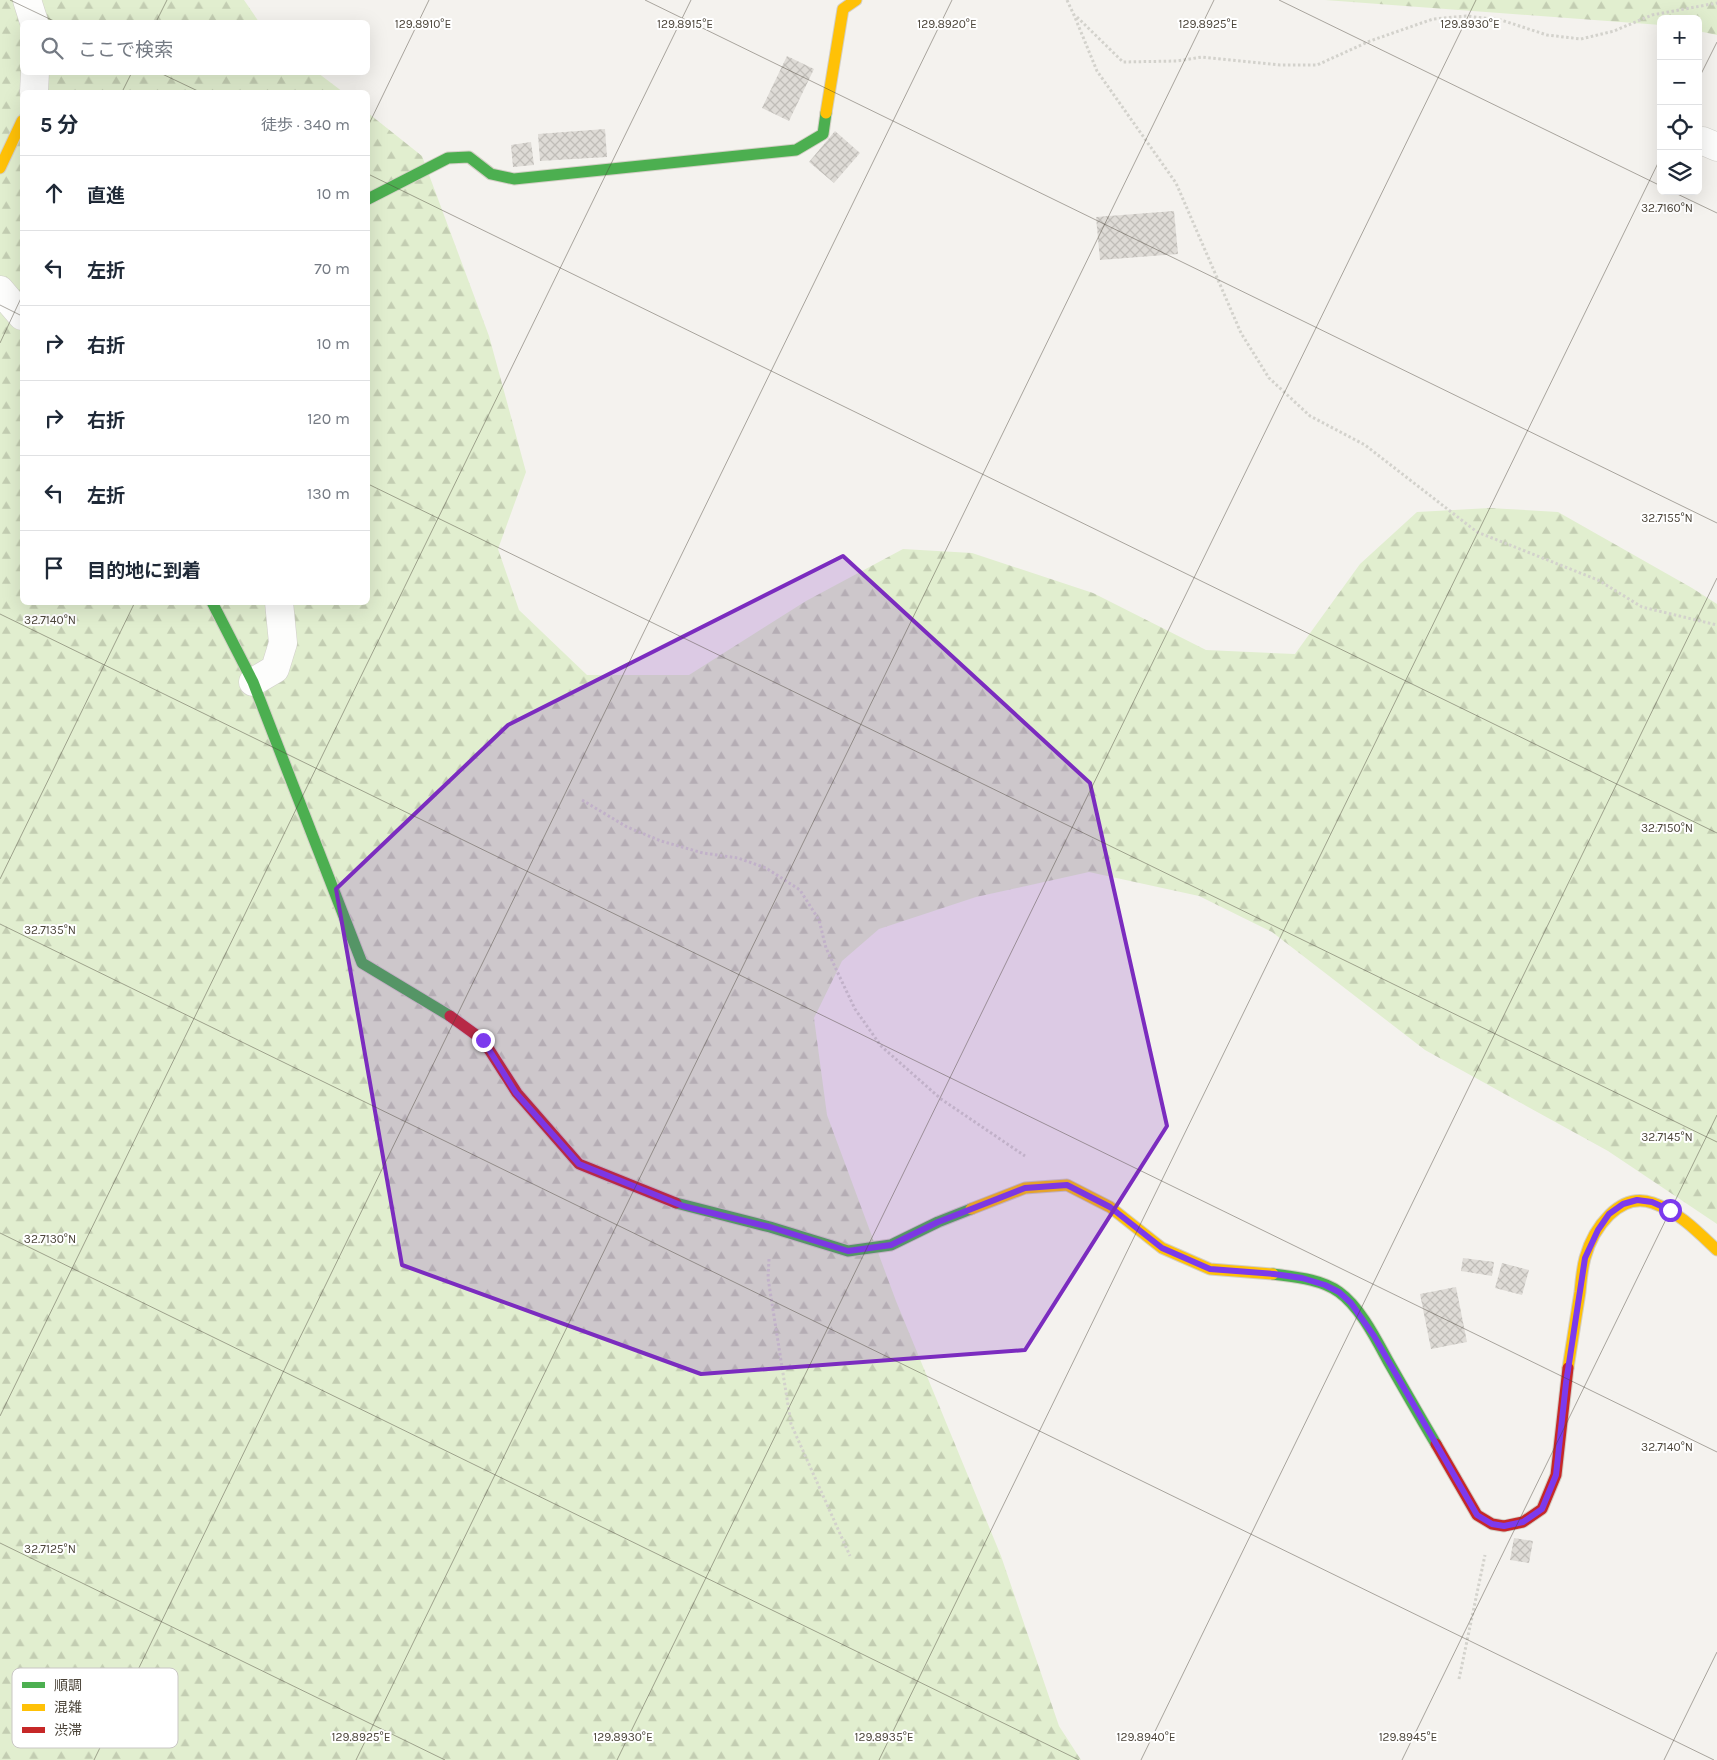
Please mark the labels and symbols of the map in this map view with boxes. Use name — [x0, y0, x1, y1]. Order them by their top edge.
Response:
text: 129.8910°E — [395, 17, 451, 31]
text: 129.8915°E — [657, 17, 713, 31]
text: 129.8920°E — [917, 17, 977, 31]
text: 129.8925°E — [1179, 17, 1237, 31]
text: 129.8930°E — [1440, 17, 1500, 31]
text: 32.7160°N — [1641, 201, 1693, 215]
text: 32.7155°N — [1641, 511, 1693, 525]
text: 32.7140°N — [24, 613, 76, 627]
text: 32.7150°N — [1641, 821, 1693, 835]
text: 32.7135°N — [24, 923, 76, 937]
route end — [472, 1029, 495, 1052]
text: 32.7145°N — [1641, 1130, 1693, 1144]
route start — [1659, 1199, 1682, 1222]
text: 32.7130°N — [24, 1232, 76, 1246]
text: 32.7140°N — [1641, 1440, 1693, 1454]
text: 32.7125°N — [24, 1542, 76, 1556]
legend — [12, 1668, 178, 1748]
text: 順調 — [54, 1677, 82, 1694]
text: 混雑 — [54, 1699, 82, 1716]
text: 渋滞 — [54, 1722, 82, 1739]
text: 129.8925°E — [332, 1730, 390, 1744]
text: 129.8930°E — [593, 1730, 653, 1744]
text: 129.8935°E — [854, 1730, 914, 1744]
text: 129.8940°E — [1116, 1730, 1176, 1744]
text: 129.8945°E — [1379, 1730, 1437, 1744]

